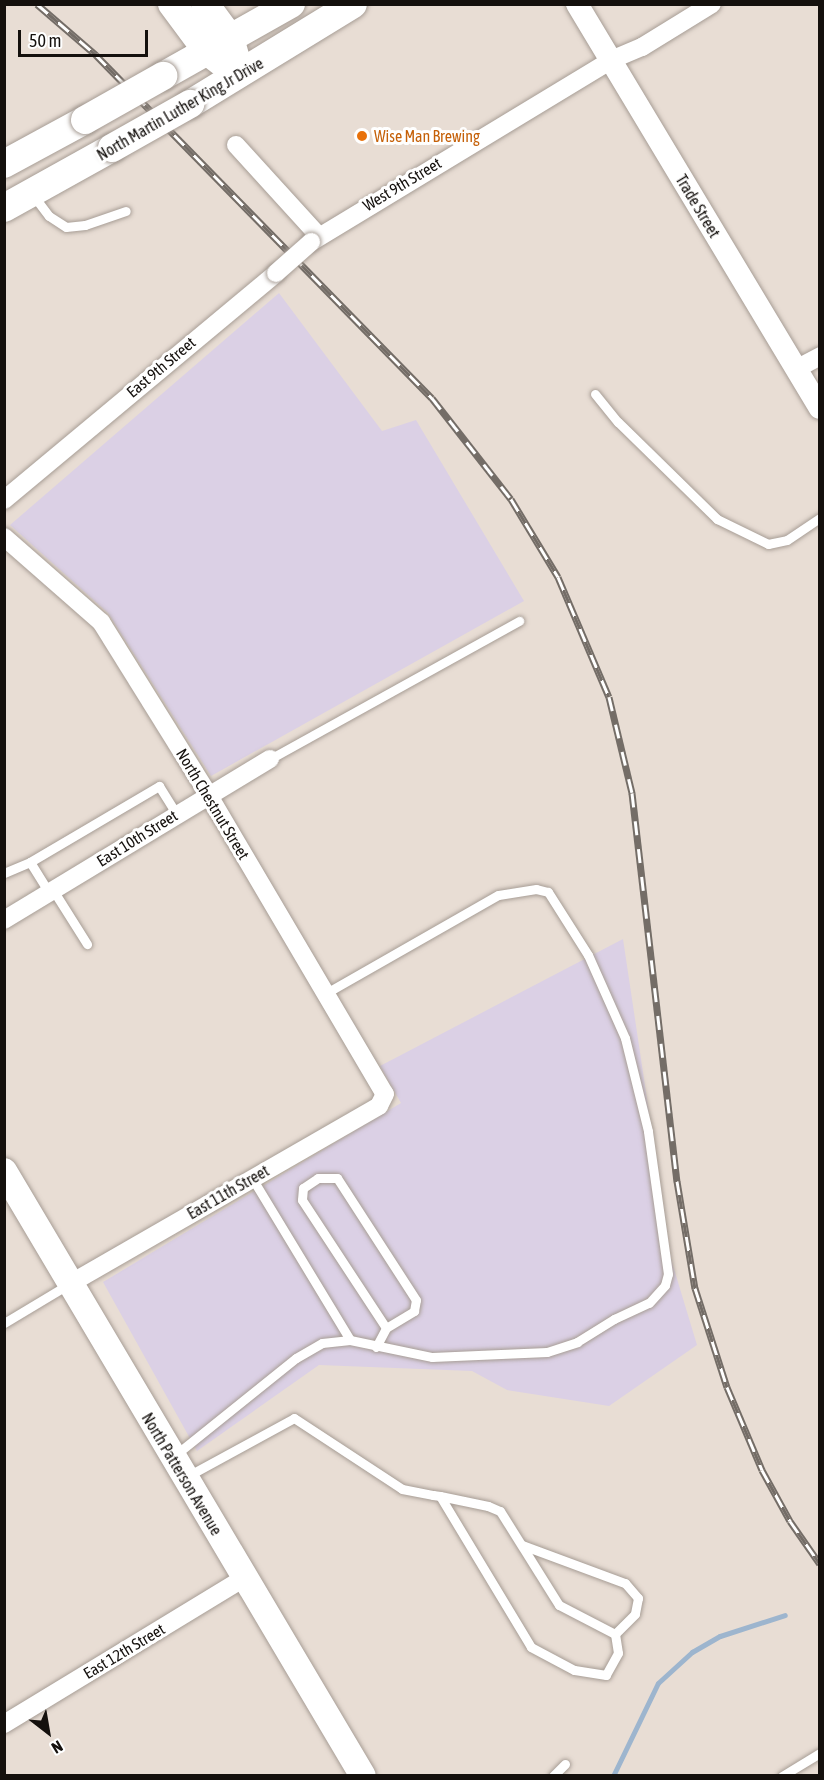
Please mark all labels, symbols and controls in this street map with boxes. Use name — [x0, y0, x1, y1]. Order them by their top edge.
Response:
scale bar — [21, 18, 152, 56]
text: 50 m — [29, 30, 61, 51]
street label: North Martin Luther King Jr Drive — [93, 53, 267, 165]
place label: Wise Man Brewing — [374, 126, 480, 146]
marker: Wise Man Brewing — [355, 129, 369, 143]
street label: West 9th Street — [359, 153, 445, 215]
street label: Trade Street — [672, 171, 724, 241]
street label: East 9th Street — [123, 333, 199, 401]
street label: North Chestnut Street — [172, 745, 254, 863]
street label: East 10th Street — [93, 806, 181, 870]
street label: East 11th Street — [184, 1161, 272, 1223]
street label: North Patterson Avenue — [138, 1409, 226, 1539]
street label: East 12th Street — [80, 1619, 168, 1683]
north arrow — [18, 1702, 78, 1762]
text: N — [49, 1737, 66, 1758]

